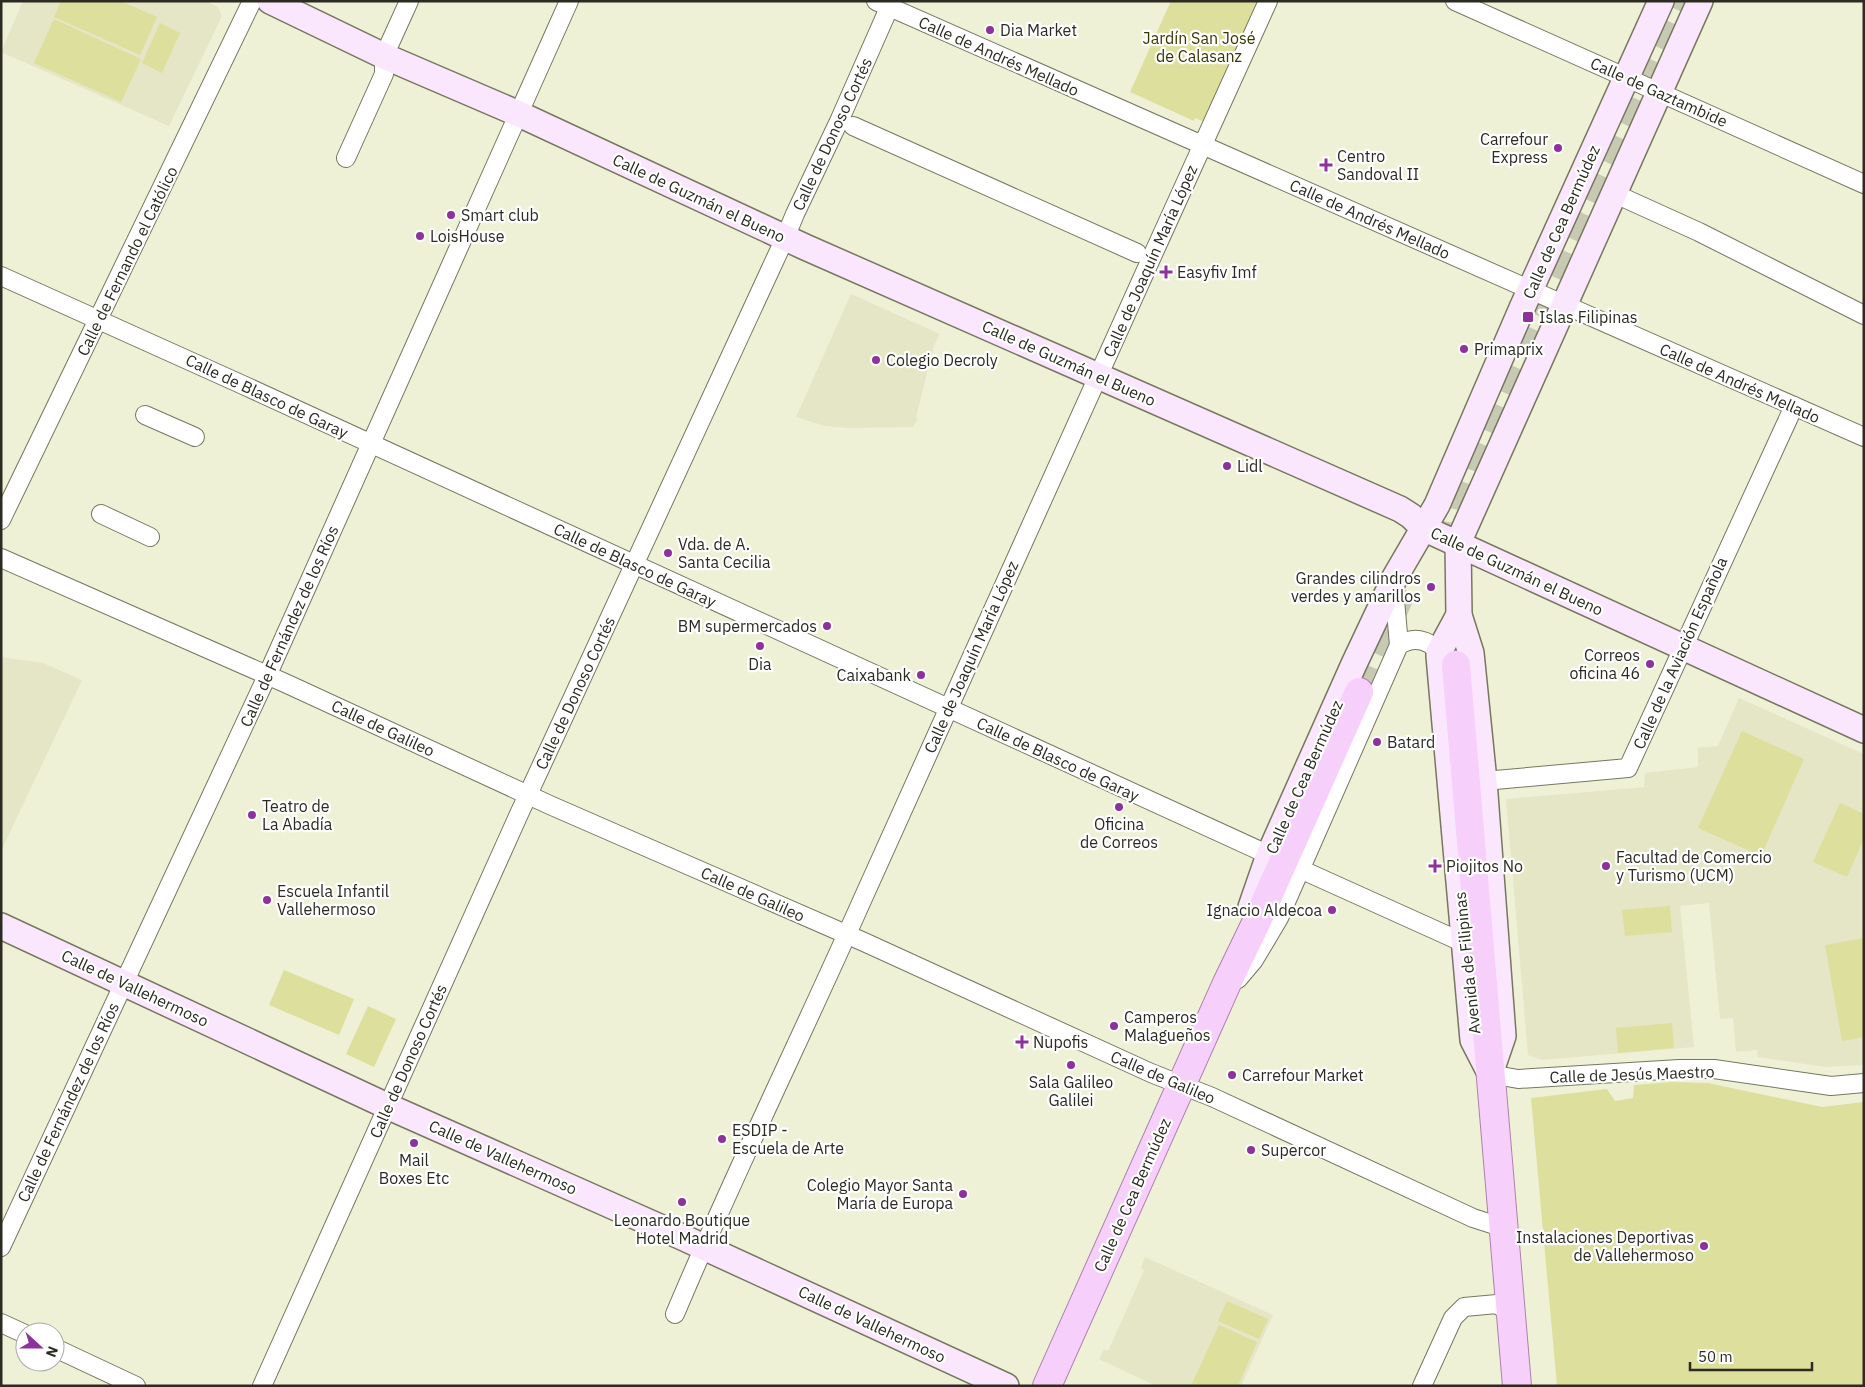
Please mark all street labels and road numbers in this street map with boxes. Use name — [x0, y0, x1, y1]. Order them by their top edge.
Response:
street label: Calle de Andrés Mellado — [916, 12, 1082, 100]
street label: Calle de Gaztambide — [1587, 53, 1731, 131]
street label: Calle de Donoso Cortés — [788, 54, 876, 214]
street label: Calle de Cea Bermúdez — [1518, 142, 1604, 302]
street label: Calle de Guzmán el Bueno — [610, 149, 788, 247]
street label: Calle de Joaquín María López — [1098, 162, 1202, 360]
street label: Calle de Fernando el Católico — [72, 163, 182, 359]
street label: Calle de Andrés Mellado — [1287, 175, 1453, 263]
street label: Calle de Guzmán el Bueno — [979, 316, 1159, 410]
street label: Calle de Andrés Mellado — [1657, 339, 1823, 427]
street label: Calle de Blasco de Garay — [183, 350, 351, 442]
street label: Calle de Blasco de Garay — [551, 519, 719, 611]
street label: Calle de Fernández de los Ríos — [235, 522, 343, 730]
street label: Calle de Guzmán el Bueno — [1428, 522, 1606, 620]
street label: Calle de la Aviación Española — [1629, 553, 1732, 752]
street label: Calle de Joaquín María López — [919, 558, 1023, 756]
street label: Calle de Donoso Cortés — [531, 613, 619, 773]
street label: Calle de Galileo — [328, 695, 438, 761]
street label: Calle de Cea Bermúdez — [1261, 697, 1347, 857]
street label: Calle de Blasco de Garay — [974, 713, 1142, 805]
street label: Calle de Galileo — [698, 862, 808, 926]
street label: Avenida de Filipinas — [1450, 891, 1484, 1035]
street label: Calle de Vallehermoso — [58, 945, 212, 1031]
street label: Calle de Donoso Cortés — [365, 981, 451, 1141]
street label: Calle de Fernández de los Ríos — [13, 999, 123, 1205]
street label: Calle de Galileo — [1108, 1046, 1218, 1108]
street label: Calle de Jesús Maestro — [1549, 1061, 1715, 1087]
street label: Calle de Vallehermoso — [426, 1115, 580, 1199]
street label: Calle de Cea Bermúdez — [1089, 1115, 1175, 1275]
street label: Calle de Vallehermoso — [795, 1281, 949, 1367]

